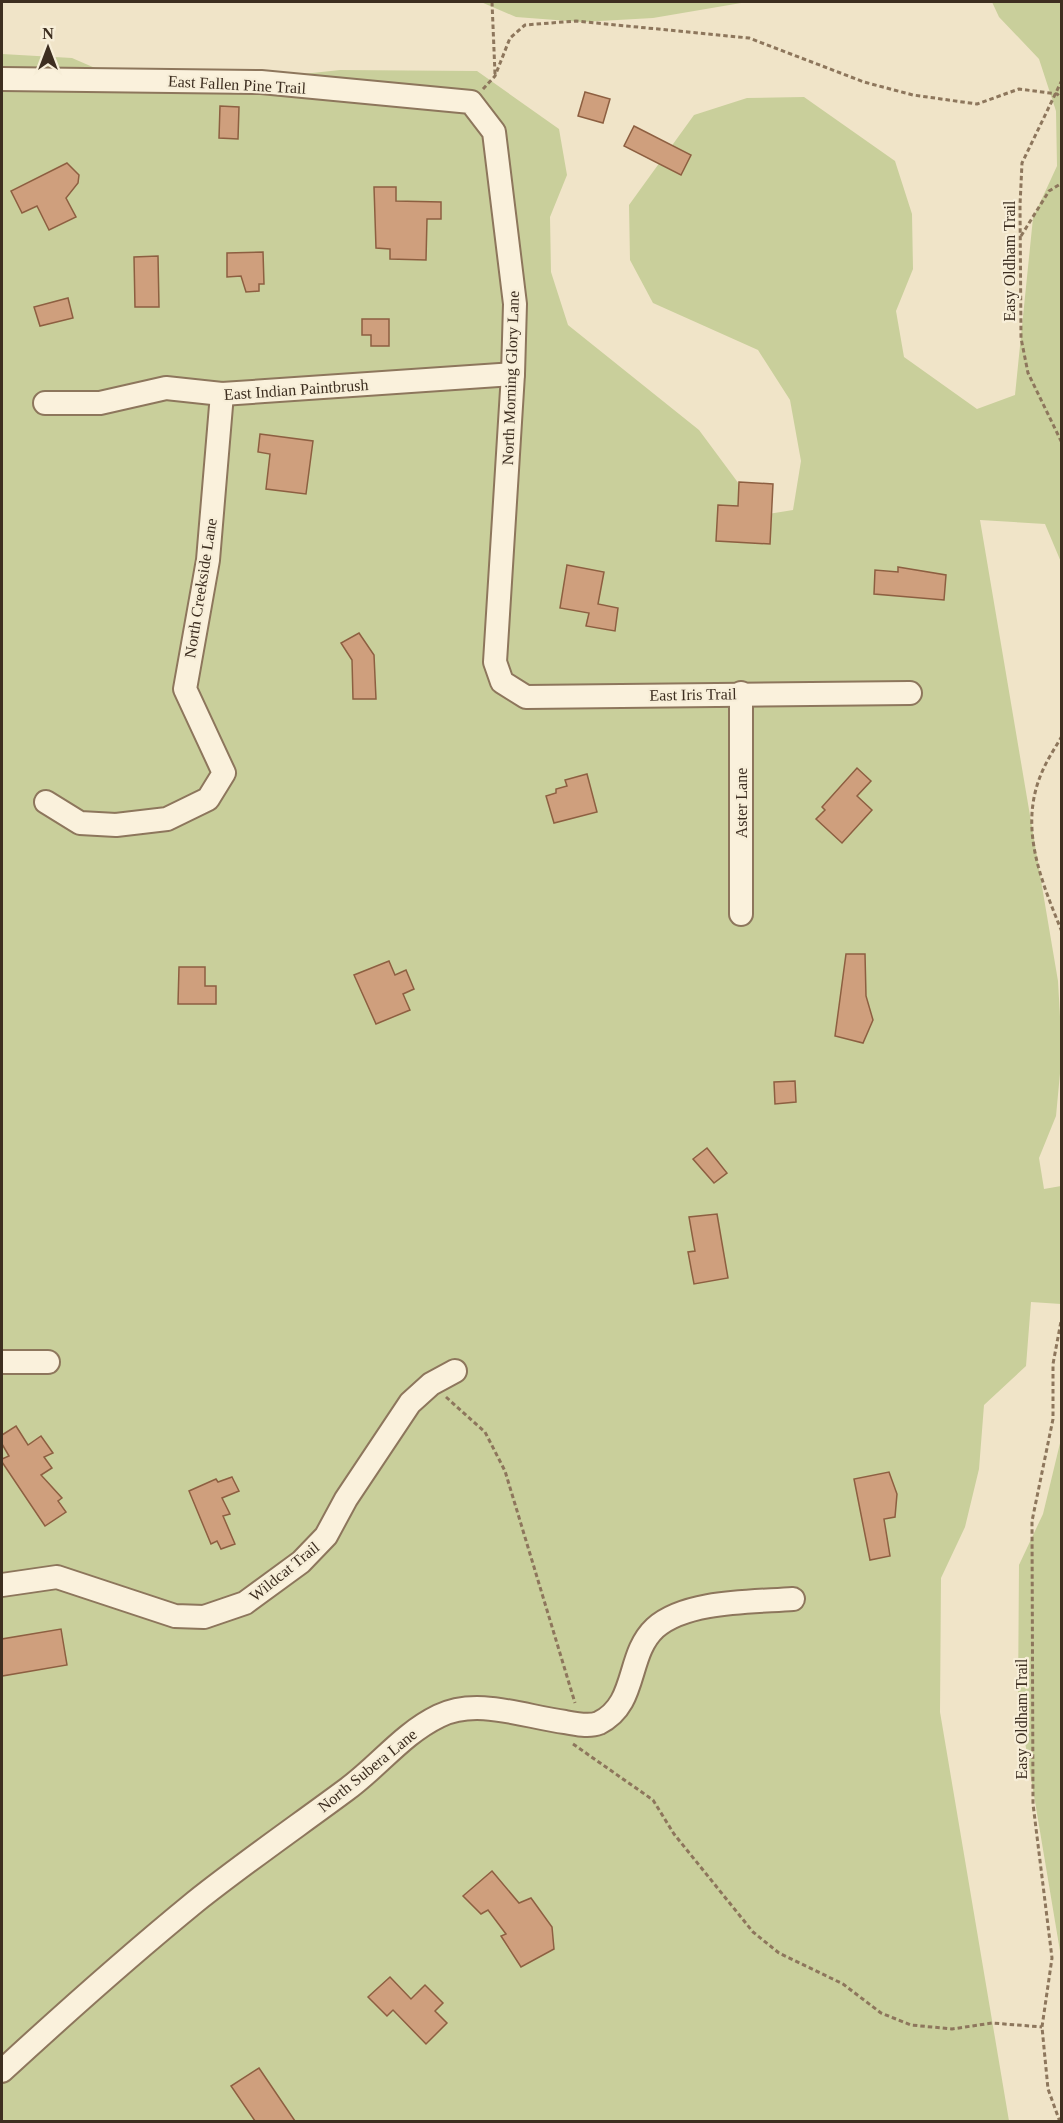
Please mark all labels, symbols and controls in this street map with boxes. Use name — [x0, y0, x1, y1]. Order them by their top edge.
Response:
north arrow — [18, 18, 78, 78]
text: N — [42, 25, 54, 42]
street label: East Fallen Pine Trail — [168, 72, 307, 97]
street label: Easy Oldham Trail — [1001, 200, 1019, 321]
street label: North Morning Glory Lane — [499, 290, 523, 466]
street label: East Indian Paintbrush — [223, 376, 369, 403]
street label: North Creekside Lane — [181, 517, 220, 659]
street label: East Iris Trail — [649, 685, 737, 704]
street label: Aster Lane — [733, 768, 750, 838]
street label: Wildcat Trail — [246, 1538, 323, 1605]
street label: Easy Oldham Trail — [1013, 1658, 1031, 1779]
street label: North Subera Lane — [315, 1725, 420, 1815]

